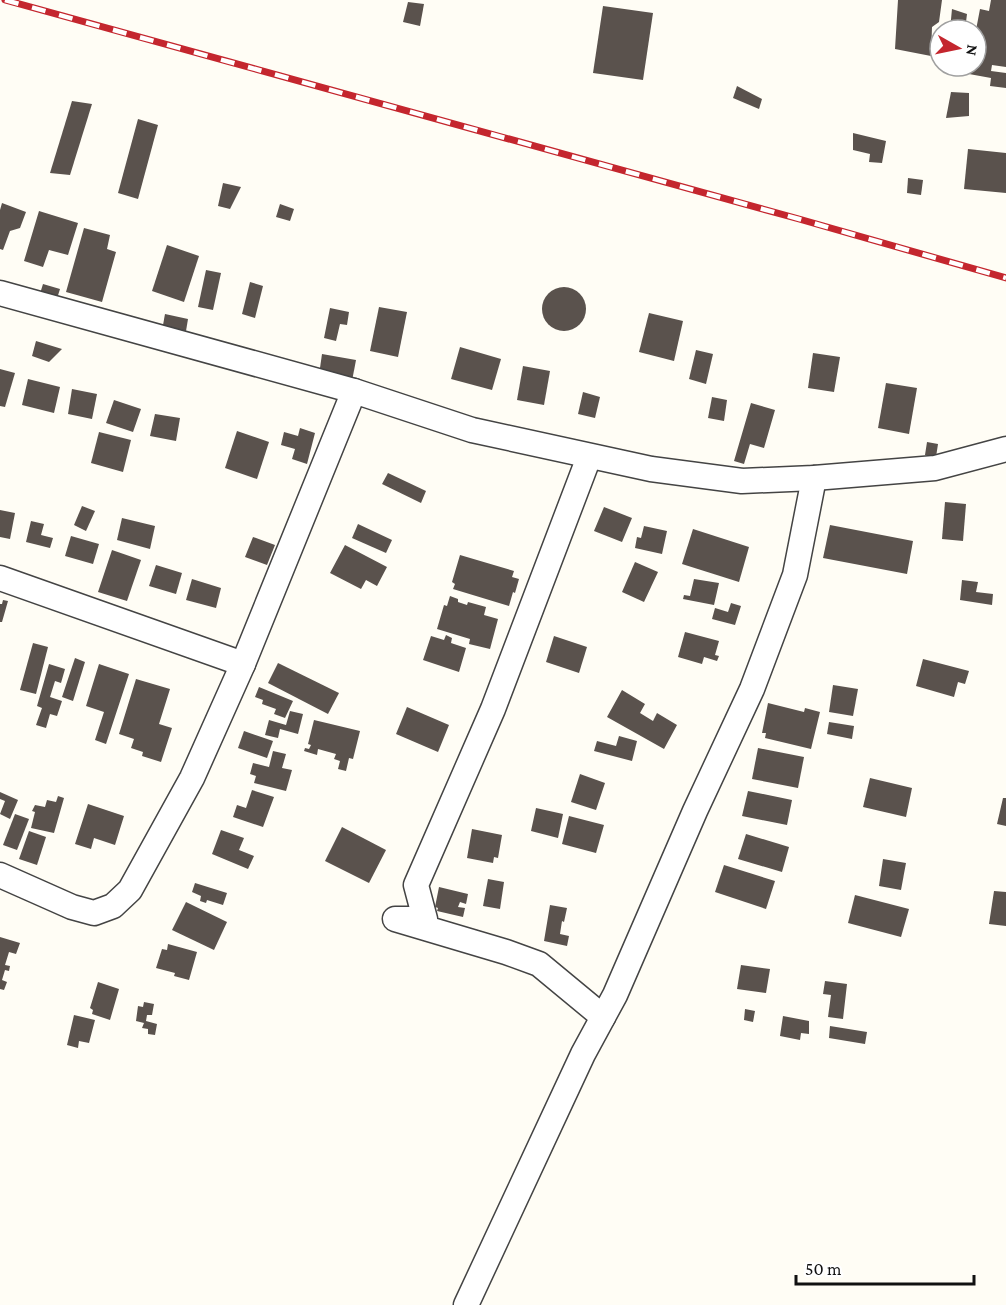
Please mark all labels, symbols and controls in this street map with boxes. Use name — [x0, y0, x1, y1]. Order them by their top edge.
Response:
north arrow — [928, 18, 988, 78]
text: N — [963, 44, 982, 57]
scale bar — [796, 1248, 974, 1286]
text: 50 m — [805, 1259, 842, 1279]

